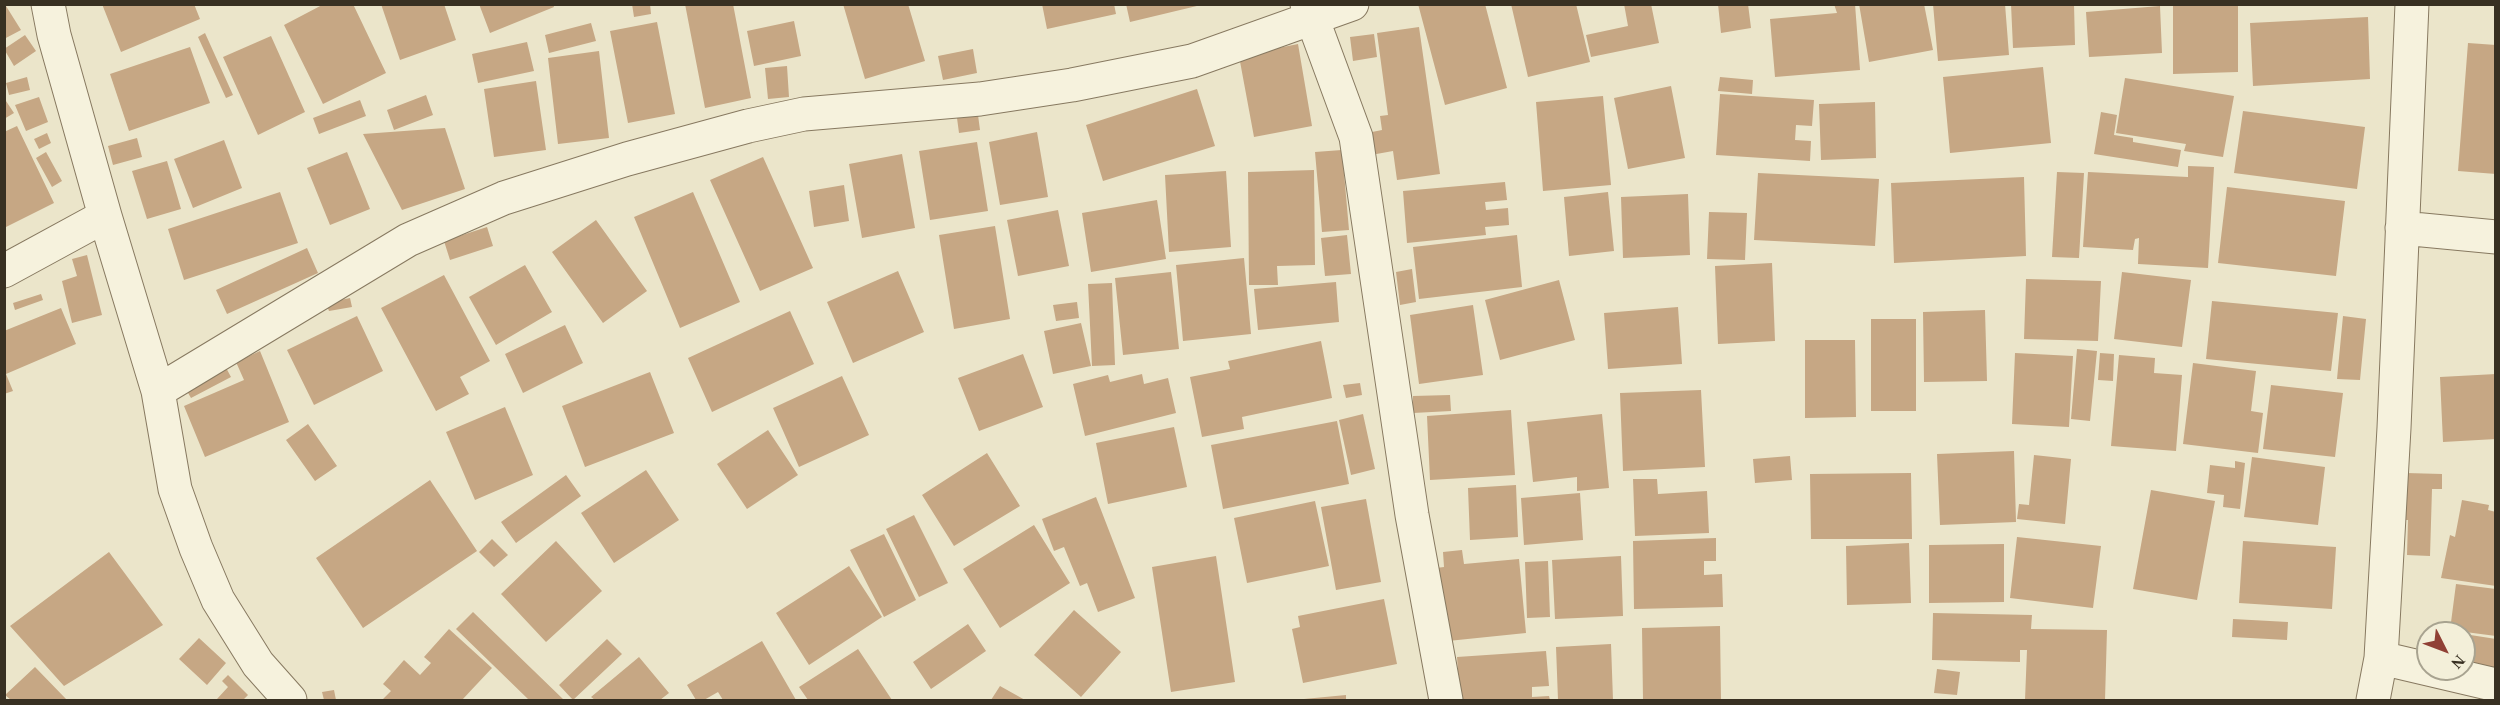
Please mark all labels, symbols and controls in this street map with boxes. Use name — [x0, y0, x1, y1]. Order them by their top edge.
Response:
north arrow — [2416, 621, 2476, 681]
text: N — [2448, 652, 2468, 672]

